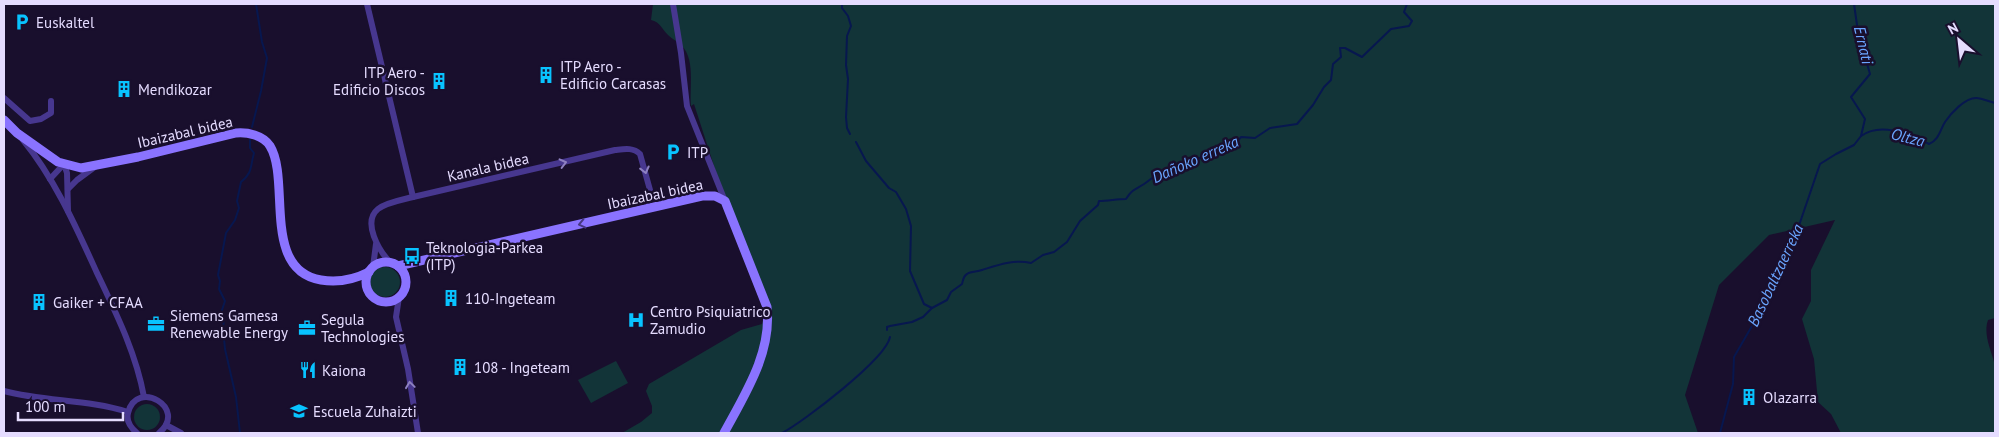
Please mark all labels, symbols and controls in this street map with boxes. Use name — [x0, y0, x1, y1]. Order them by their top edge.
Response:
parking icon: Euskaltel — [12, 12, 32, 32]
place label: Euskaltel — [36, 13, 95, 32]
north arrow — [1934, 15, 1984, 65]
text: N — [1945, 18, 1961, 39]
water label: Ernati — [1850, 24, 1878, 67]
place label: ITP Aero - Edificio Carcasas — [560, 57, 666, 93]
place label: ITP Aero - Edificio Discos — [333, 63, 425, 99]
building icon: ITP Aero - Edificio Carcasas — [536, 65, 556, 85]
building icon: ITP Aero - Edificio Discos — [429, 71, 449, 91]
building icon: Mendikozar — [114, 79, 134, 99]
place label: Mendikozar — [138, 80, 212, 99]
street label: Ibaizabal bidea — [135, 112, 235, 152]
water label: Oltza — [1889, 123, 1927, 151]
water label: Dañoko erreka — [1148, 131, 1242, 187]
parking icon: ITP — [663, 142, 683, 162]
place label: ITP — [687, 143, 708, 162]
street label: Kanala bidea — [445, 148, 531, 186]
one-way arrow — [558, 158, 567, 169]
one-way arrow — [639, 165, 650, 174]
street label: Ibaizabal bidea — [605, 175, 705, 213]
one-way arrow — [578, 218, 587, 229]
water label: Basobaltzaerreka — [1743, 220, 1808, 329]
place label: Teknologia-Parkea (ITP) — [426, 238, 543, 274]
bus stop icon: Teknologia-Parkea (ITP) — [402, 246, 422, 266]
building icon: 110-Ingeteam — [441, 288, 461, 308]
place label: 110-Ingeteam — [465, 289, 555, 308]
building icon: Gaiker + CFAA — [29, 292, 49, 312]
place label: Gaiker + CFAA — [53, 293, 143, 312]
place label: Centro Psiquiatrico Zamudio — [650, 302, 771, 338]
place label: Siemens Gamesa Renewable Energy — [170, 306, 288, 342]
place label: Segula Technologies — [321, 310, 405, 346]
hospital icon: Centro Psiquiatrico Zamudio — [626, 310, 646, 330]
office icon: Siemens Gamesa Renewable Energy — [146, 314, 166, 334]
office icon: Segula Technologies — [297, 318, 317, 338]
building icon: 108 - Ingeteam — [450, 357, 470, 377]
place label: 108 - Ingeteam — [474, 358, 570, 377]
restaurant icon: Kaiona — [298, 360, 318, 380]
place label: Kaiona — [322, 361, 366, 380]
one-way arrow — [405, 381, 416, 389]
building icon: Olazarra — [1739, 387, 1759, 407]
place label: Olazarra — [1763, 388, 1817, 407]
scale bar — [18, 390, 122, 422]
text: 100 m — [25, 397, 66, 416]
school or university icon: Escuela Zuhaizti — [289, 401, 309, 421]
place label: Escuela Zuhaizti — [313, 402, 417, 421]

